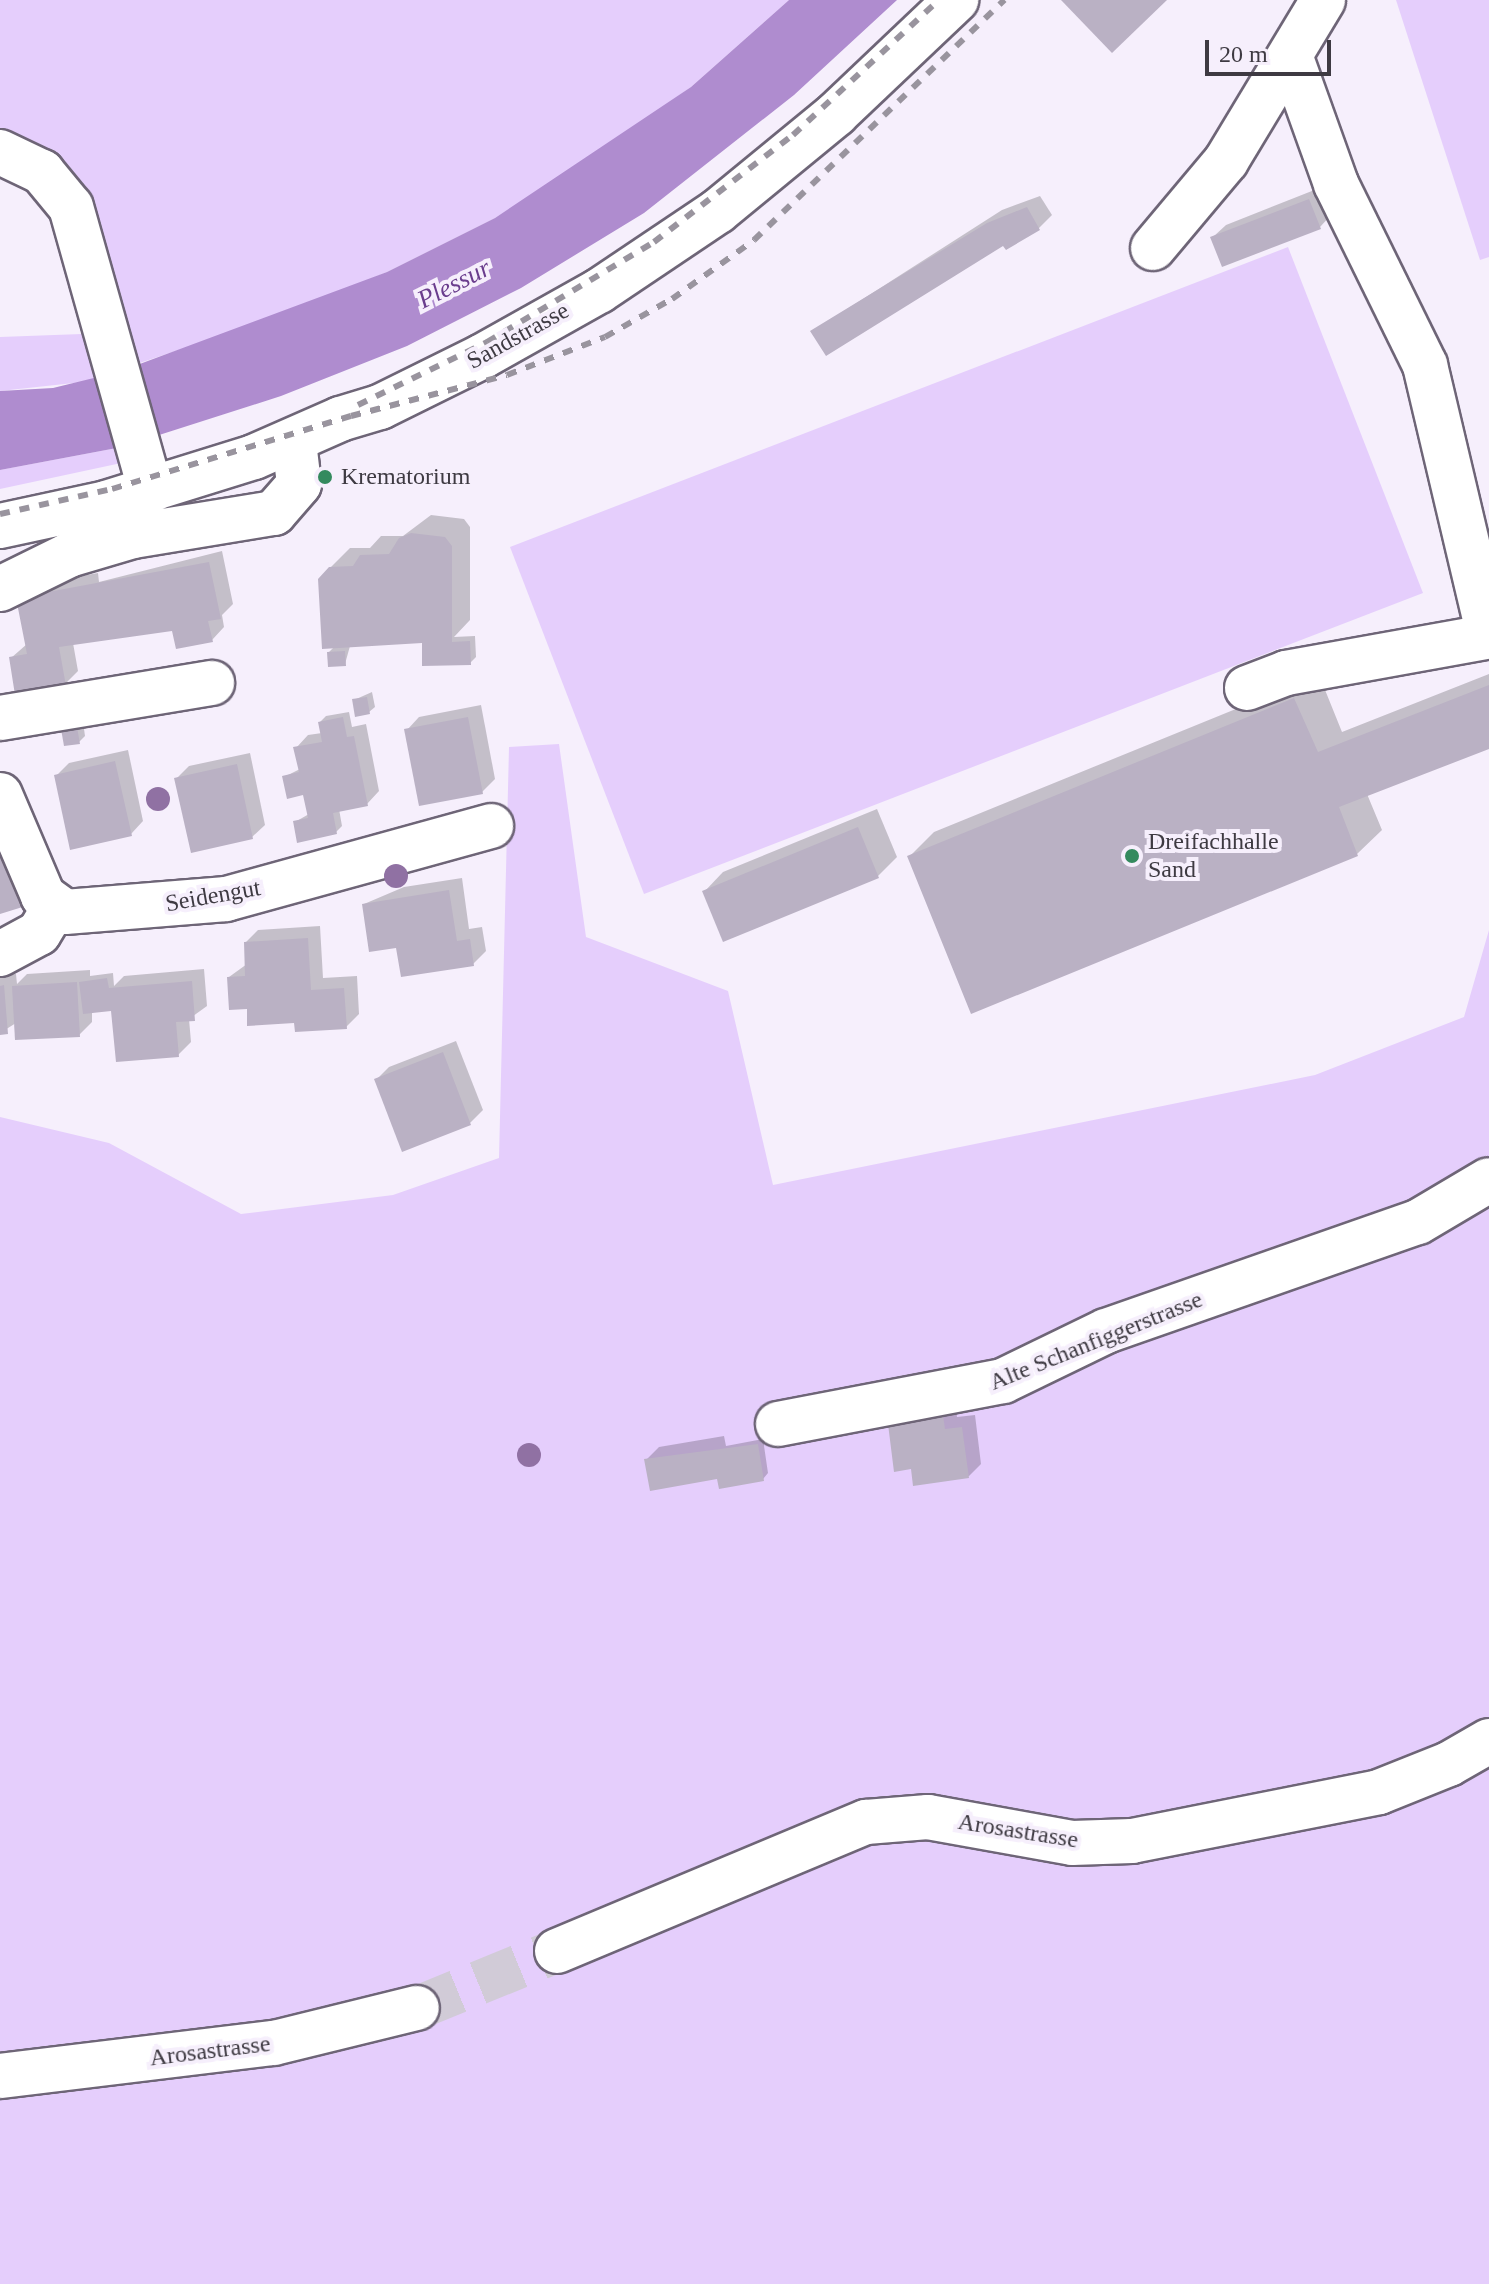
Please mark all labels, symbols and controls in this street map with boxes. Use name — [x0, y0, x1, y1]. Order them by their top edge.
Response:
scale bar — [1209, 24, 1335, 74]
text: 20 m — [1219, 41, 1268, 67]
water label: Plessur — [412, 252, 496, 316]
street label: Sandstrasse — [462, 296, 574, 376]
place label: Krematorium — [341, 463, 470, 491]
marker: Krematorium — [316, 468, 334, 486]
place label: Dreifachhalle Sand — [1148, 828, 1279, 884]
marker: Dreifachhalle Sand — [1123, 847, 1141, 865]
street label: Seidengut — [163, 873, 263, 919]
street label: Alte Schanfiggerstrasse — [985, 1285, 1207, 1397]
street label: Arosastrasse — [956, 1807, 1080, 1855]
street label: Arosastrasse — [148, 2029, 272, 2073]

